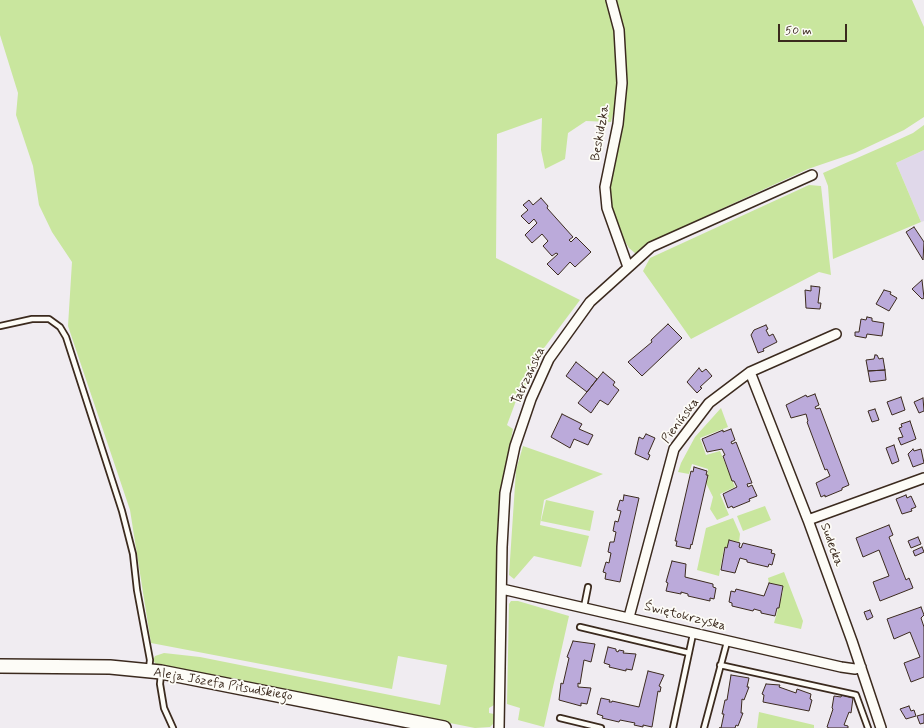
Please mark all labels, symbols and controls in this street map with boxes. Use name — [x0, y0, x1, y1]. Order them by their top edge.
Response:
scale bar — [780, 16, 849, 42]
text: 50 m — [785, 23, 812, 39]
street label: Beskidzka — [588, 104, 614, 162]
street label: Tatrzańska — [509, 345, 549, 407]
street label: Pienińska — [659, 395, 703, 447]
street label: Sudecka — [816, 521, 846, 569]
street label: Świętokrzyska — [643, 599, 727, 635]
street label: Aleja Józefa Piłsudskiego — [152, 665, 294, 705]

